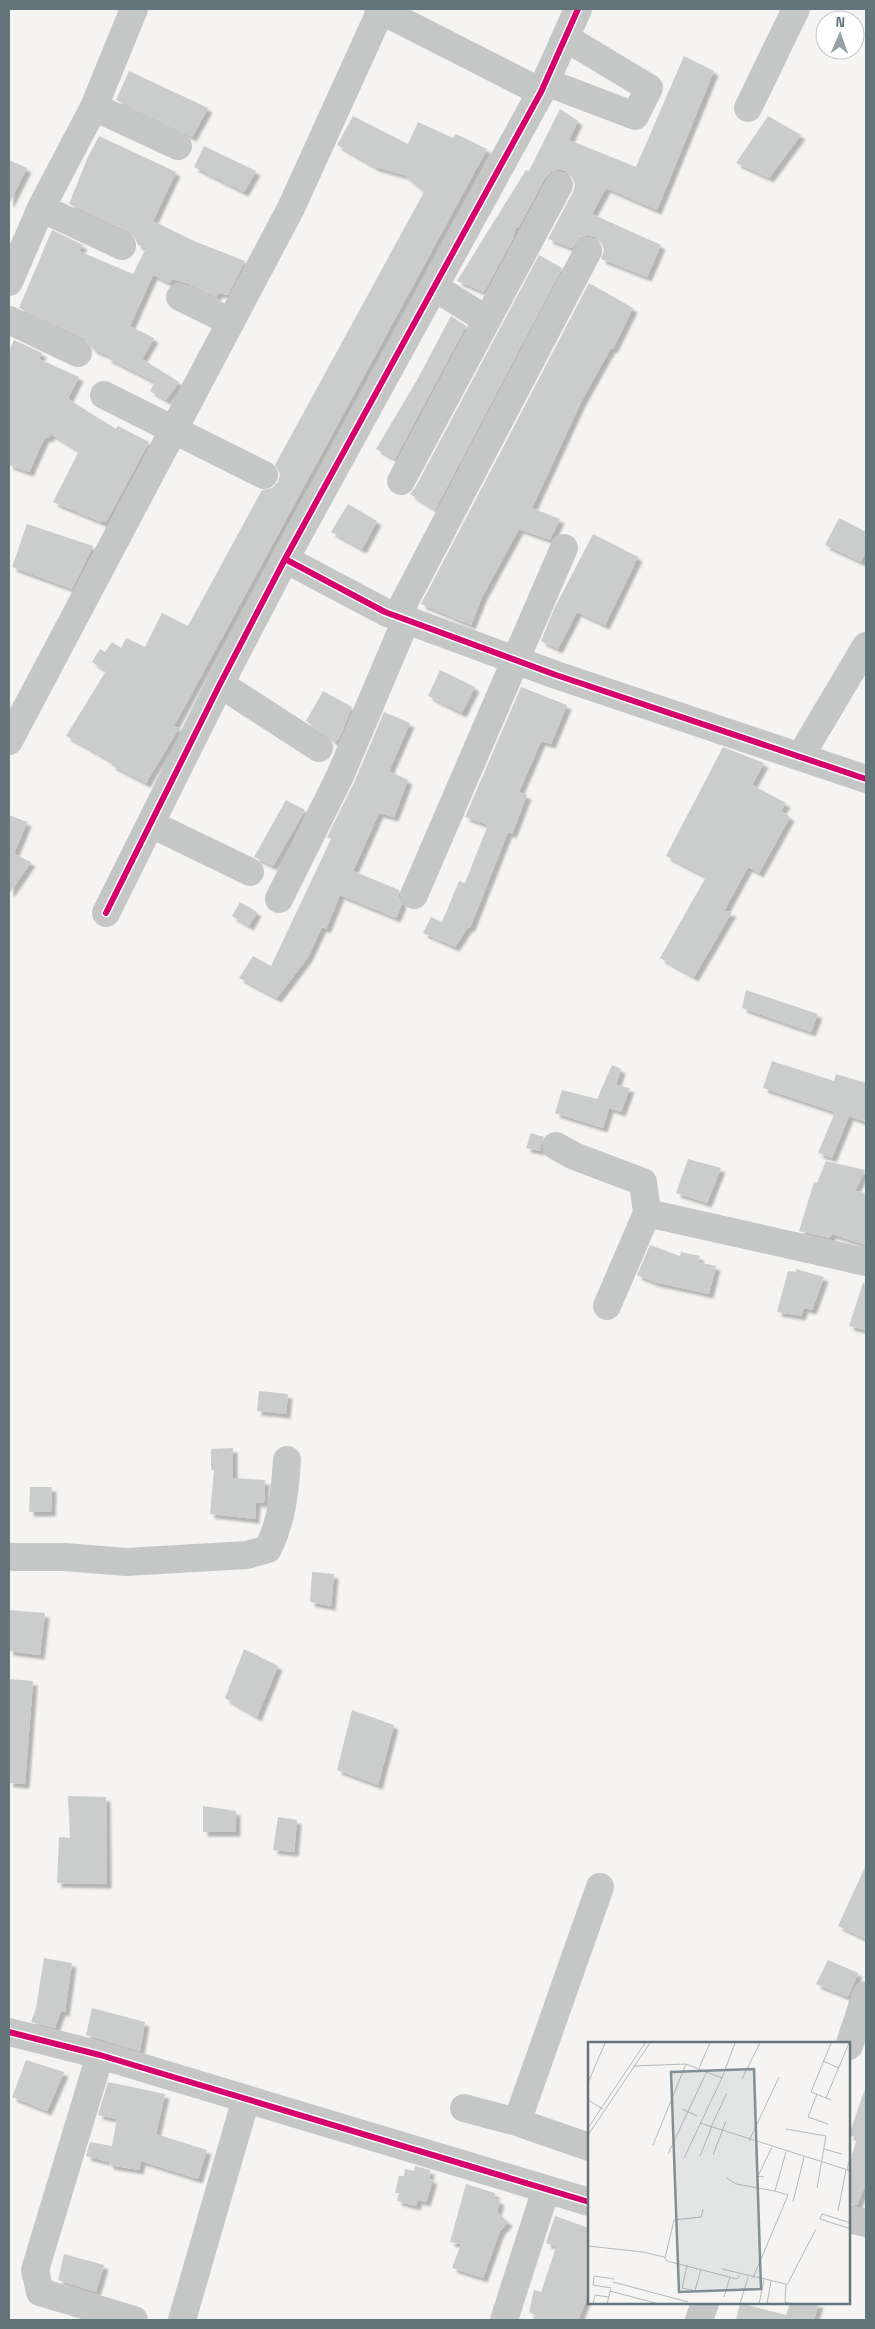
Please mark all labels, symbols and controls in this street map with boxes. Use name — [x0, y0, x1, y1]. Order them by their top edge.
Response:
north arrow — [815, 10, 865, 60]
text: N — [835, 13, 845, 31]
inset map — [588, 2042, 850, 2304]

